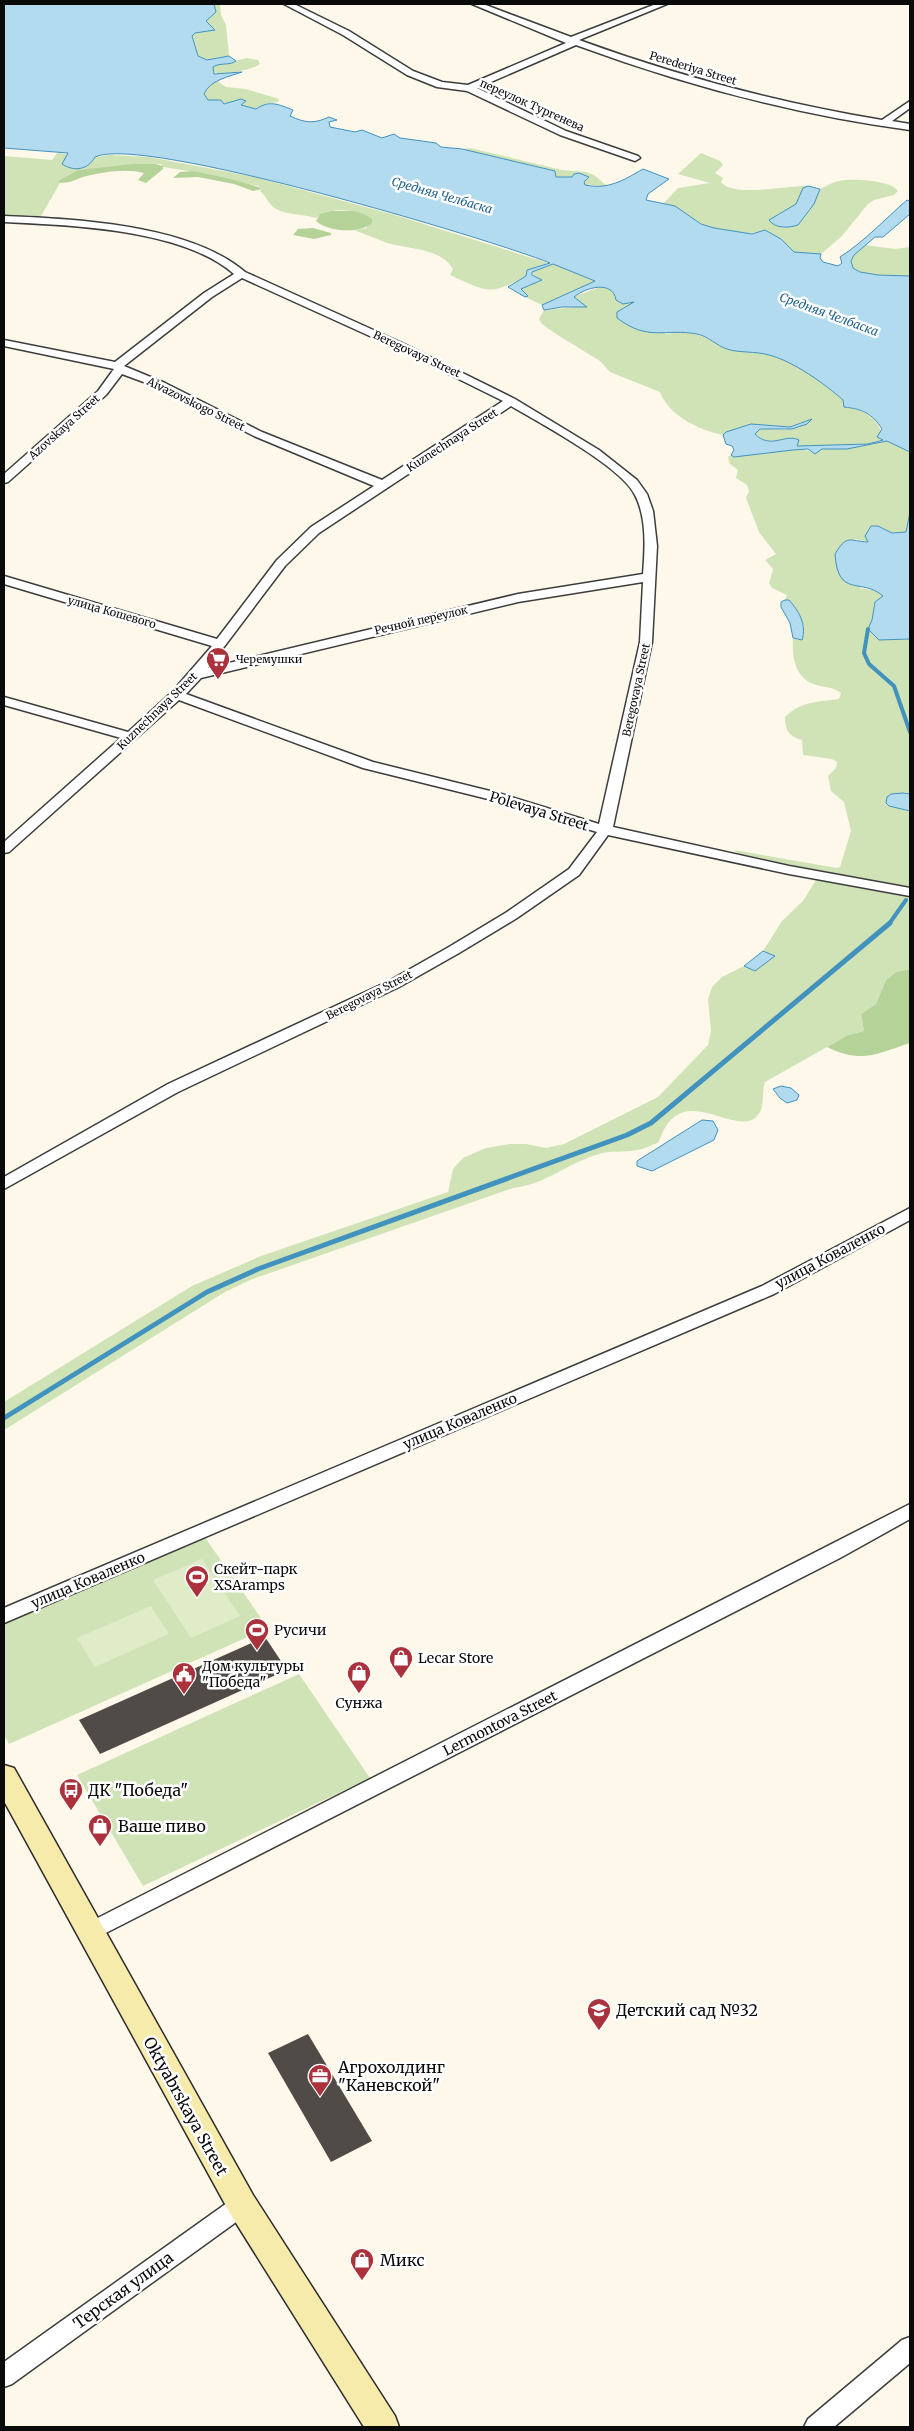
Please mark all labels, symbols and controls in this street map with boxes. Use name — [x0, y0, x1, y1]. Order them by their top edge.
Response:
street label: Perederiya Street — [648, 48, 739, 88]
street label: переулок Тургенева — [478, 76, 586, 134]
water label: Средняя Челбаска — [390, 173, 494, 217]
water label: Средняя Челбаска — [777, 289, 881, 339]
street label: Beregovaya Street — [371, 328, 464, 381]
street label: Aivazovskogo Street — [144, 374, 248, 434]
street label: Azovskaya Street — [25, 391, 103, 463]
street label: Kuznechnaya Street — [404, 405, 501, 475]
street label: улица Кошевого — [66, 593, 158, 631]
street label: Речной переулок — [373, 602, 469, 638]
street label: Beregovaya Street — [619, 641, 653, 738]
supermarket icon: Черемушки — [205, 646, 231, 680]
place label: Черемушки — [236, 652, 303, 666]
street label: Kuznechnaya Street — [114, 669, 200, 753]
street label: Polevaya Street — [487, 787, 591, 835]
street label: Beregovaya Street — [324, 967, 415, 1023]
street label: улица Коваленко — [772, 1219, 888, 1293]
street label: улица Коваленко — [400, 1389, 520, 1453]
street label: улица Коваленко — [28, 1548, 148, 1612]
place label: Скейт-парк XSAramps — [214, 1560, 298, 1594]
sports icon: Скейт-парк XSAramps — [184, 1564, 210, 1598]
sports icon: Русичи — [244, 1617, 270, 1651]
place label: Русичи — [274, 1621, 327, 1639]
shop icon: Lecar Store — [388, 1645, 414, 1679]
place label: Lecar Store — [418, 1649, 493, 1667]
place label: Дом культуры "Победа" — [202, 1657, 304, 1691]
shop icon: Сунжа — [346, 1660, 372, 1694]
public building icon: Дом культуры "Победа" — [171, 1661, 197, 1695]
street label: Lermontova Street — [440, 1686, 561, 1760]
place label: Сунжа — [336, 1694, 383, 1712]
bus stop icon: ДК "Победа" — [58, 1777, 84, 1811]
place label: ДК "Победа" — [88, 1780, 188, 1800]
shop icon: Ваше пиво — [87, 1813, 113, 1847]
place label: Ваше пиво — [118, 1816, 206, 1836]
school or university icon: Детский сад №32 — [586, 1997, 612, 2031]
place label: Детский сад №32 — [616, 2000, 758, 2020]
street label: Oktyabrskaya Street — [140, 2033, 233, 2180]
place label: Агрохолдинг "Каневской" — [337, 2057, 445, 2095]
office icon: Агрохолдинг "Каневской" — [307, 2063, 333, 2097]
street label: Терская улица — [69, 2247, 177, 2333]
shop icon: Микс — [349, 2247, 375, 2281]
place label: Микс — [380, 2250, 425, 2270]

